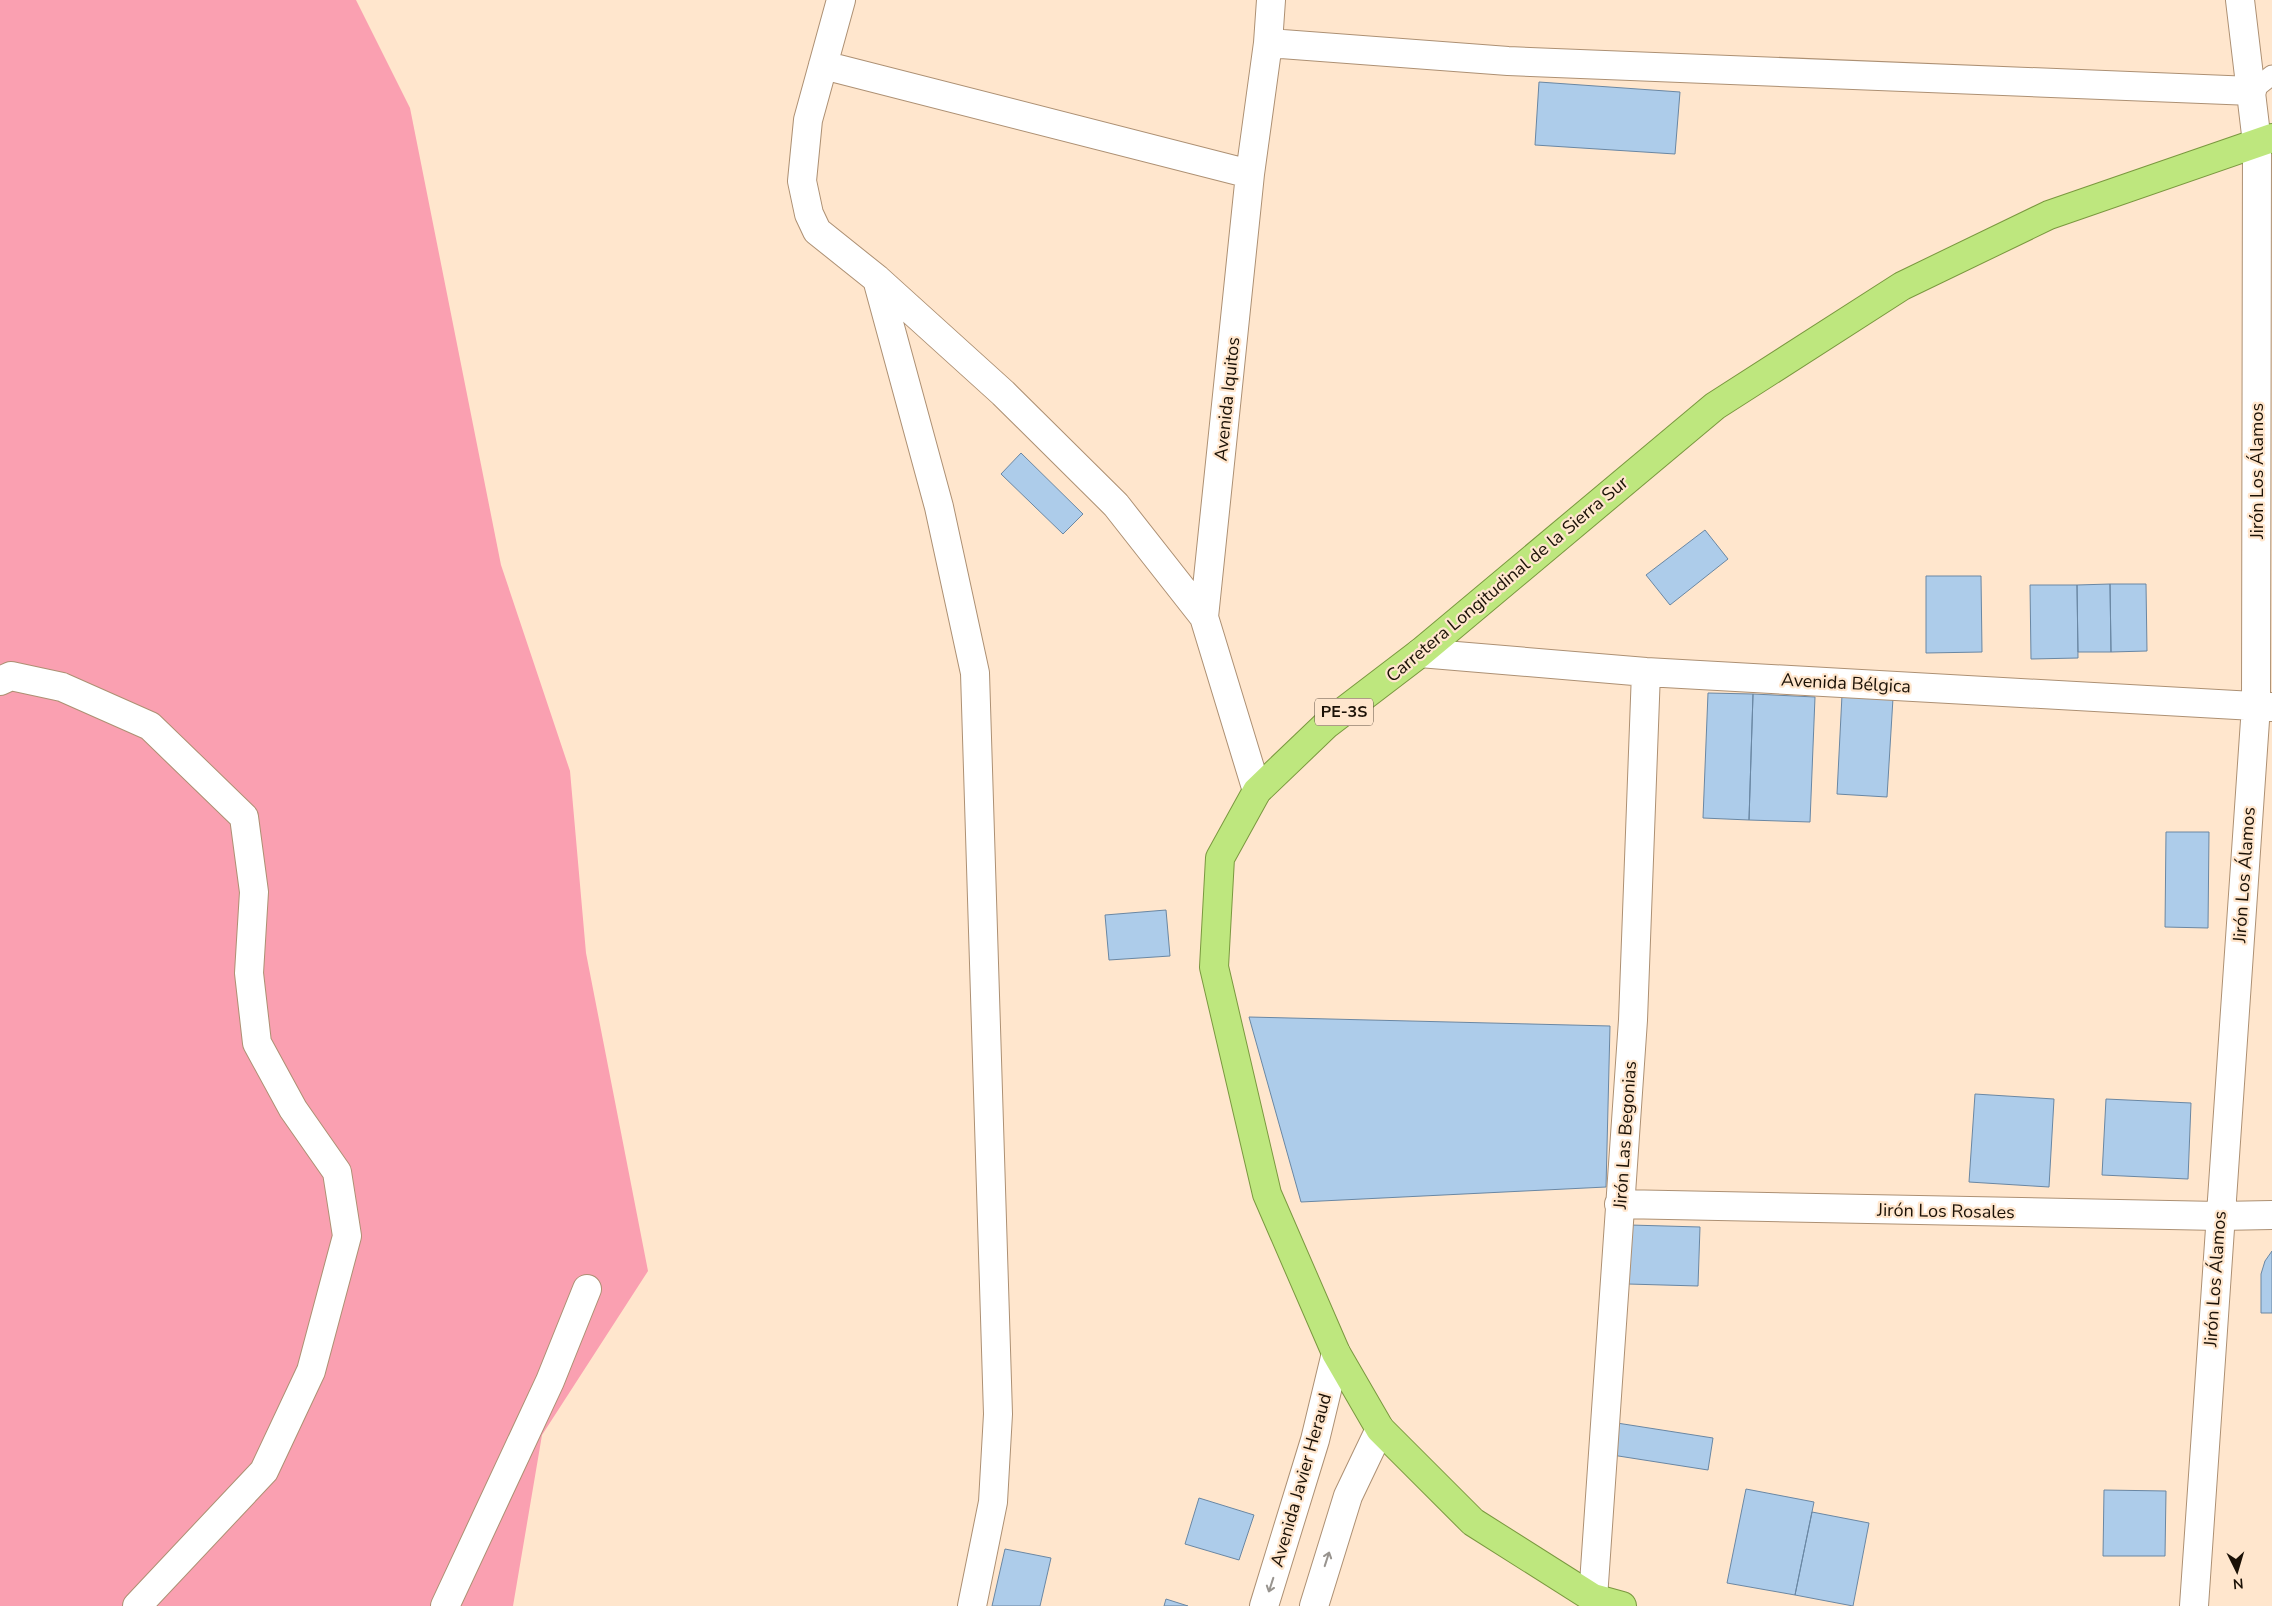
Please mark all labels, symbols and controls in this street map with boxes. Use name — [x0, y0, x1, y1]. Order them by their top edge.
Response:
street label: Avenida Iquitos — [1209, 336, 1245, 462]
street label: Jirón Los Álamos — [2245, 403, 2269, 540]
street label: Carretera Longitudinal de la Sierra Sur — [1381, 470, 1633, 688]
street label: Avenida Bélgica — [1780, 668, 1912, 698]
road number: PE-3S — [1315, 699, 1373, 726]
street label: Jirón Los Álamos — [2227, 806, 2261, 945]
street label: Jirón Las Begonias — [1608, 1060, 1642, 1211]
street label: Jirón Los Rosales — [1876, 1198, 2015, 1224]
street label: Jirón Los Álamos — [2198, 1210, 2232, 1349]
street label: Avenida Javier Heraud — [1265, 1390, 1337, 1570]
north arrow — [2212, 1546, 2262, 1596]
one-way arrow — [1323, 1552, 1333, 1568]
text: N — [2232, 1574, 2244, 1593]
one-way arrow — [1265, 1577, 1275, 1593]

